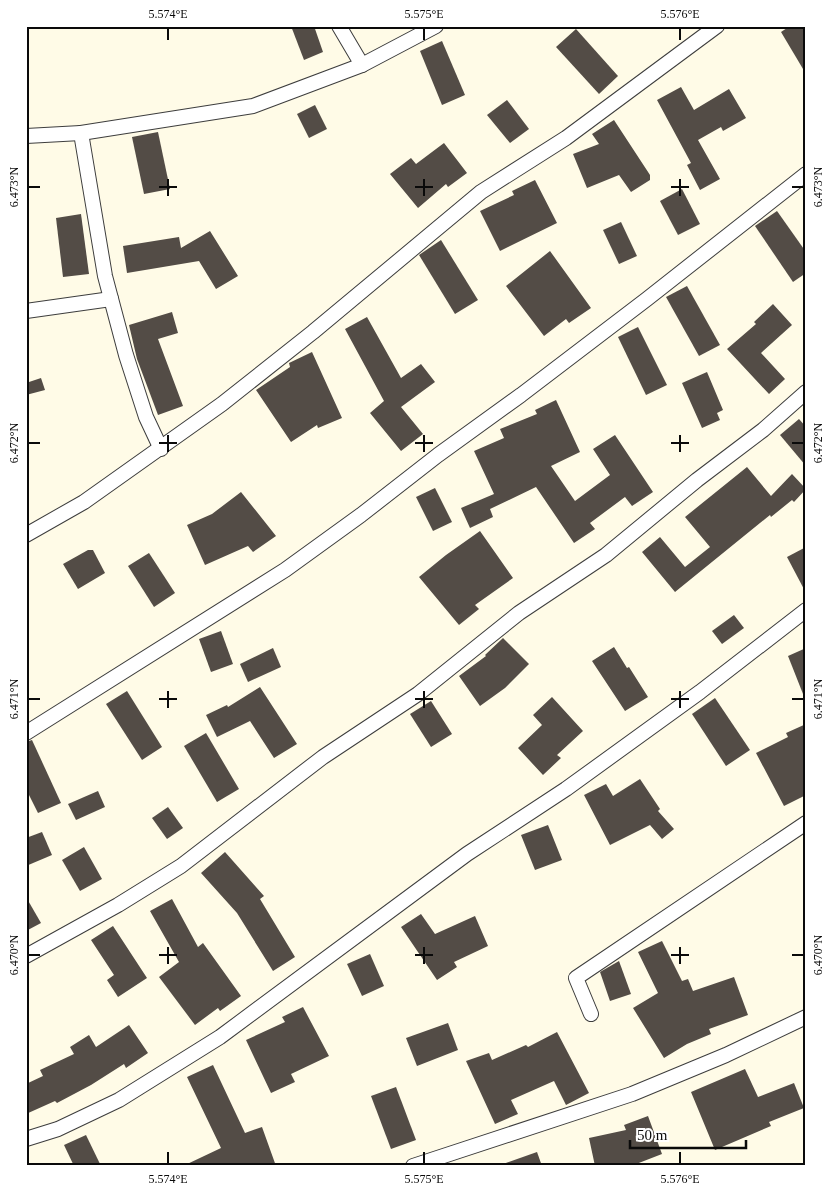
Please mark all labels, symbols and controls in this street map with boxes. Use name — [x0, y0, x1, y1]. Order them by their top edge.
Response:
text: 5.574°E — [148, 7, 188, 21]
text: 5.575°E — [404, 7, 444, 21]
text: 5.576°E — [660, 7, 700, 21]
text: 6.473°N — [7, 166, 21, 207]
text: 6.473°N — [811, 166, 825, 207]
text: 6.472°N — [7, 422, 21, 463]
text: 6.472°N — [811, 422, 825, 463]
text: 6.471°N — [7, 678, 21, 719]
text: 6.471°N — [811, 678, 825, 719]
text: 6.470°N — [7, 934, 21, 975]
text: 6.470°N — [811, 934, 825, 975]
scale bar — [630, 1117, 746, 1149]
text: 50 m — [637, 1127, 668, 1143]
text: 5.574°E — [148, 1172, 188, 1186]
text: 5.575°E — [404, 1172, 444, 1186]
text: 5.576°E — [660, 1172, 700, 1186]

